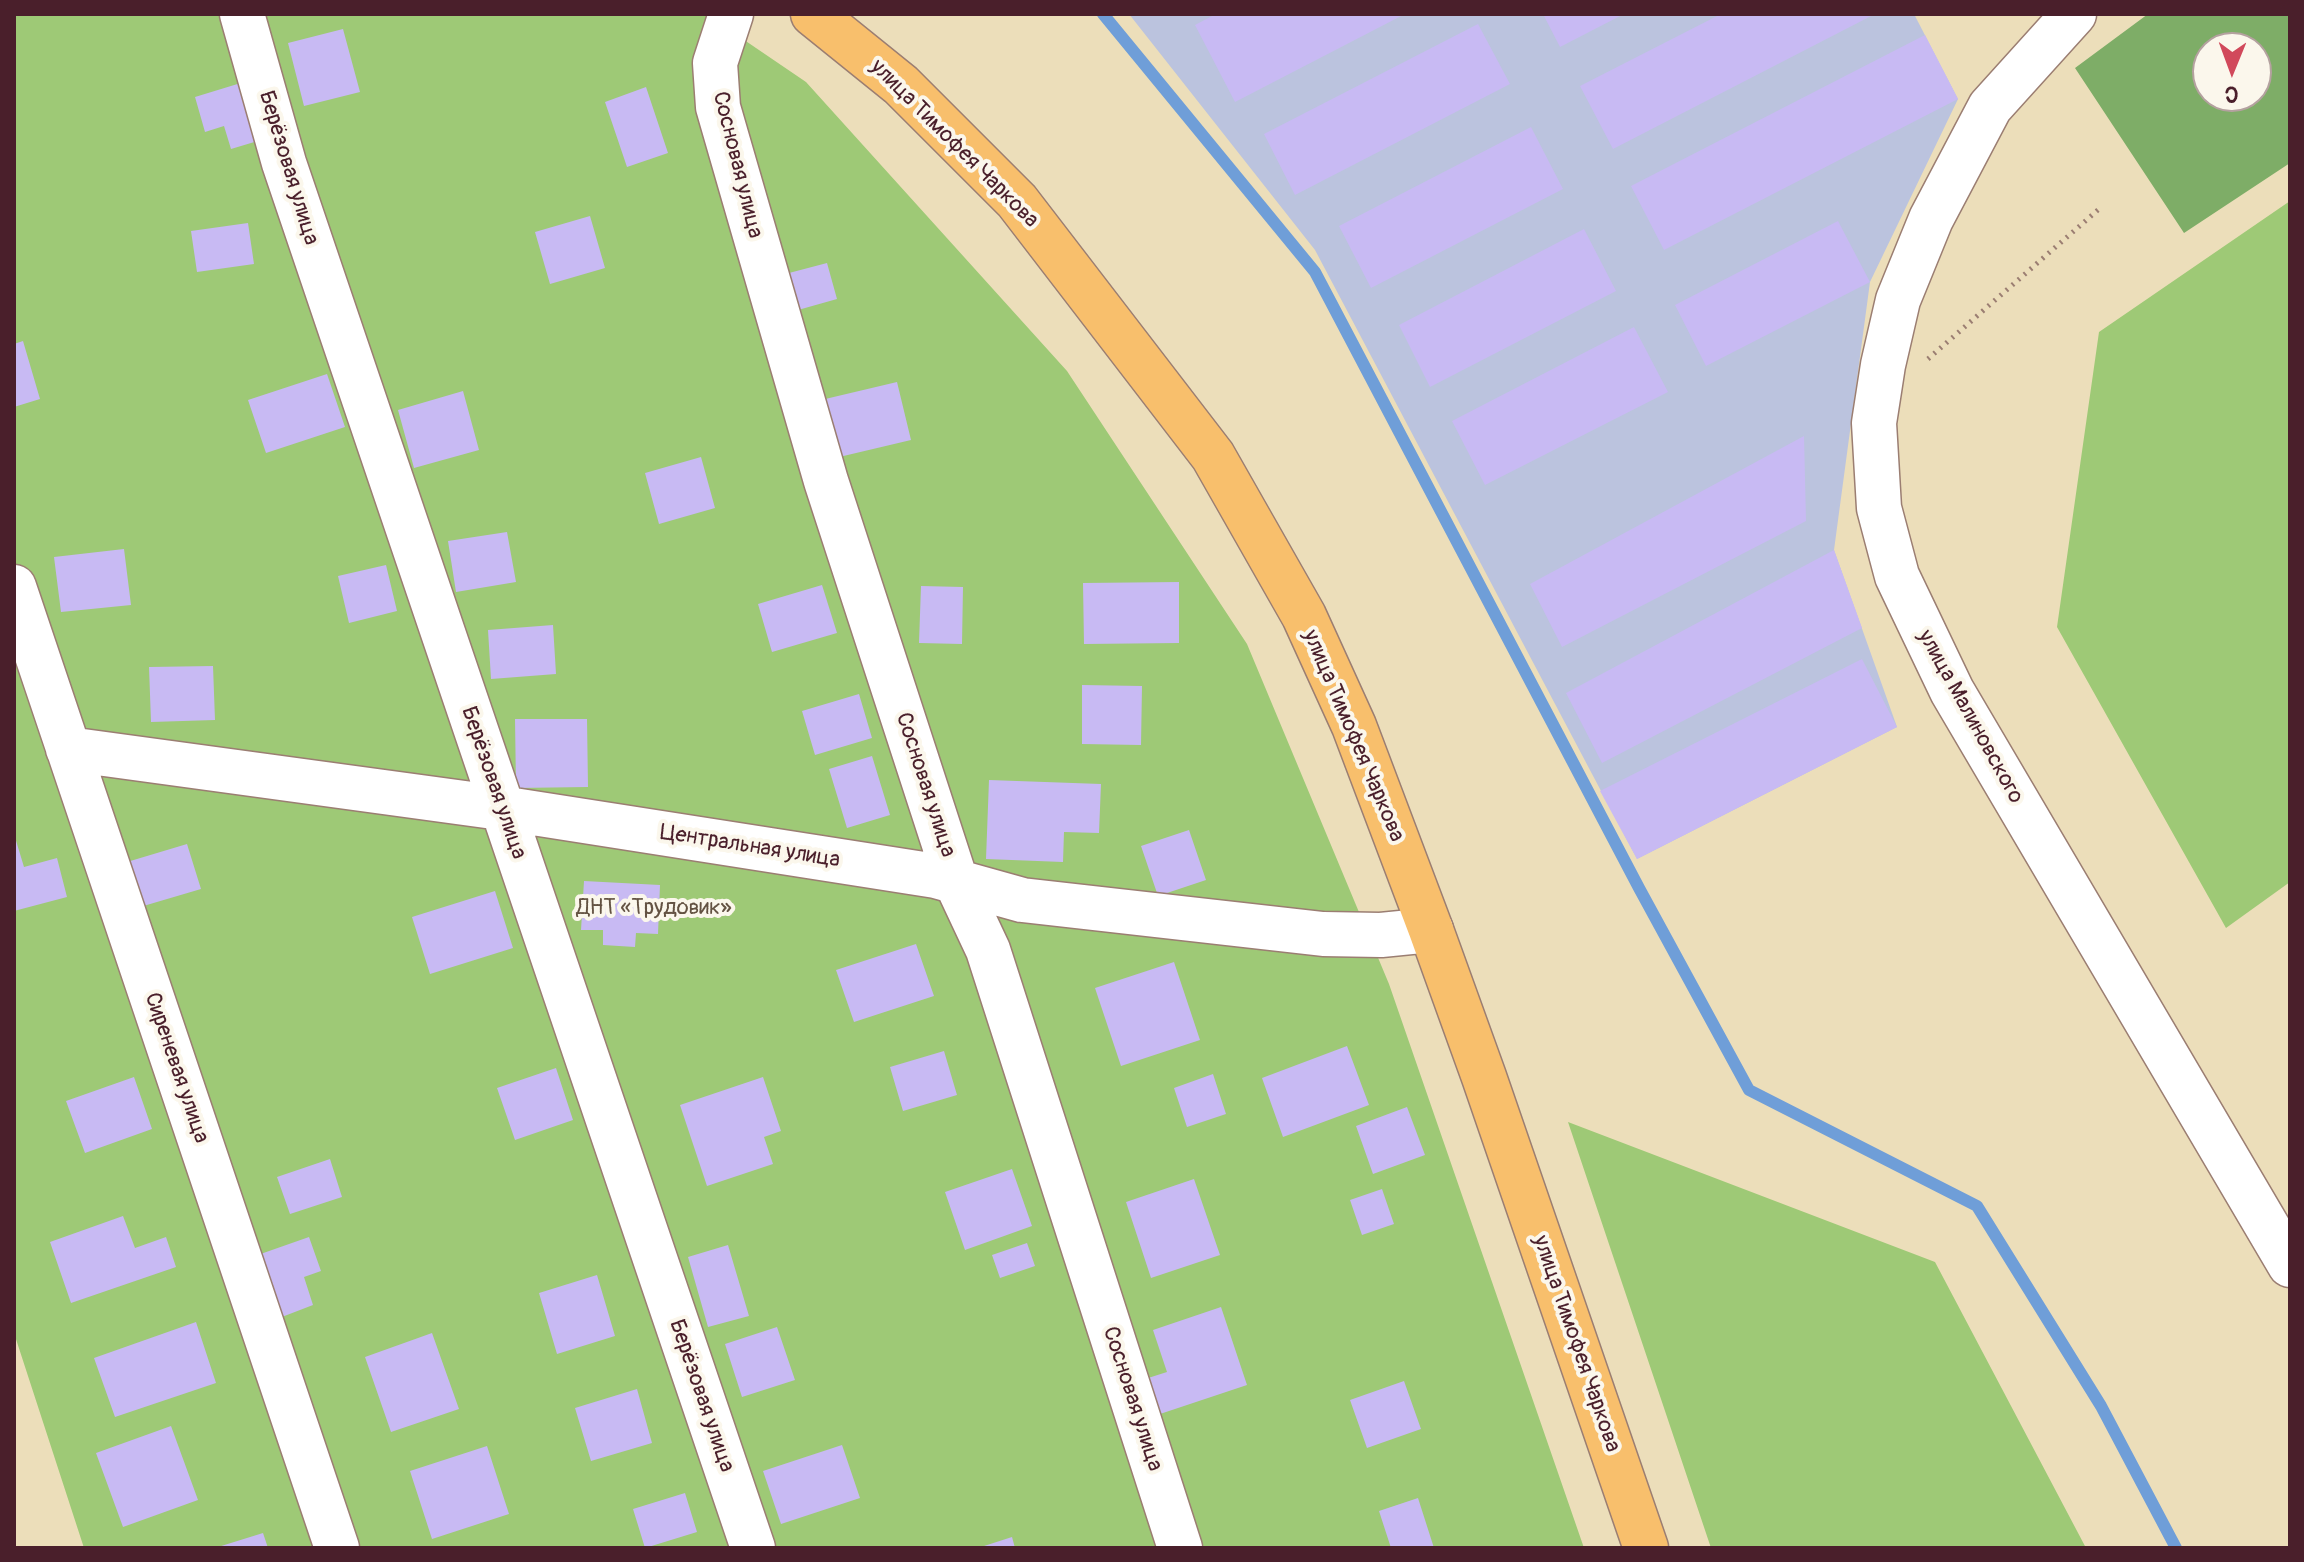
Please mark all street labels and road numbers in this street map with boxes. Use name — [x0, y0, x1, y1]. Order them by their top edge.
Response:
street label: улица Тимофея Чаркова — [864, 54, 1044, 234]
street label: Берёзовая улица — [252, 88, 324, 248]
street label: Сосновая улица — [706, 89, 768, 241]
street label: улица Тимофея Чаркова — [1296, 626, 1410, 846]
street label: улица Малиновского — [1911, 626, 2029, 808]
street label: Берёзовая улица — [455, 703, 531, 863]
street label: Сосновая улица — [889, 709, 961, 861]
street label: Центральная улица — [658, 820, 842, 874]
street label: Сиреневая улица — [138, 989, 214, 1147]
street label: улица Тимофея Чаркова — [1527, 1232, 1625, 1456]
street label: Берёзовая улица — [663, 1316, 739, 1476]
street label: Сосновая улица — [1096, 1323, 1168, 1475]

